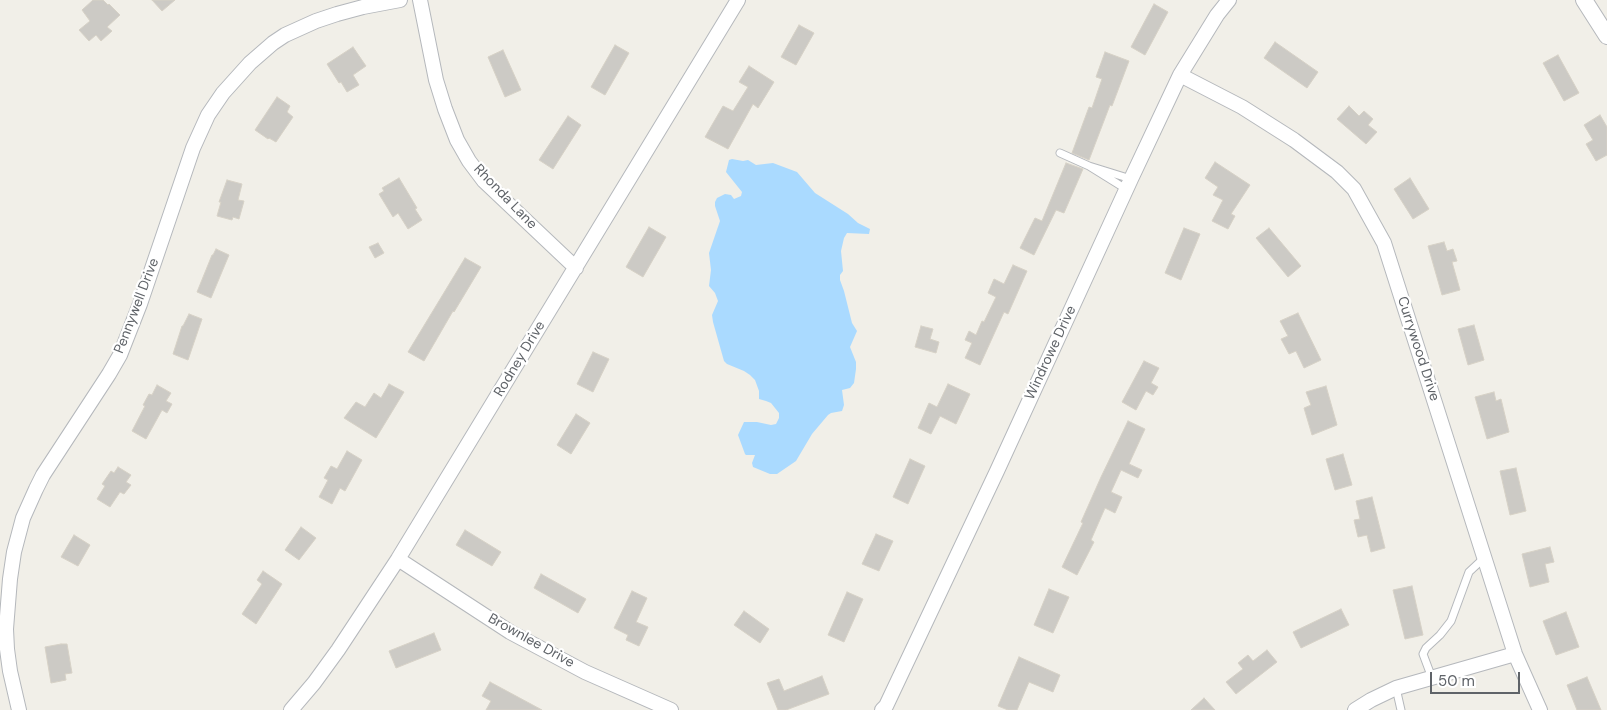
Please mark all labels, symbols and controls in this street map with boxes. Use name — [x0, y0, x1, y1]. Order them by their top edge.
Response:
street label: Rhonda Lane — [470, 161, 540, 233]
street label: Pennywell Drive — [111, 256, 163, 356]
street label: Currywood Drive — [1393, 295, 1443, 403]
street label: Windrowe Drive — [1022, 303, 1080, 403]
street label: Rodney Drive — [491, 318, 549, 400]
street label: Brownlee Drive — [485, 610, 577, 672]
scale bar — [1432, 662, 1522, 694]
text: 50 m — [1438, 671, 1475, 691]

